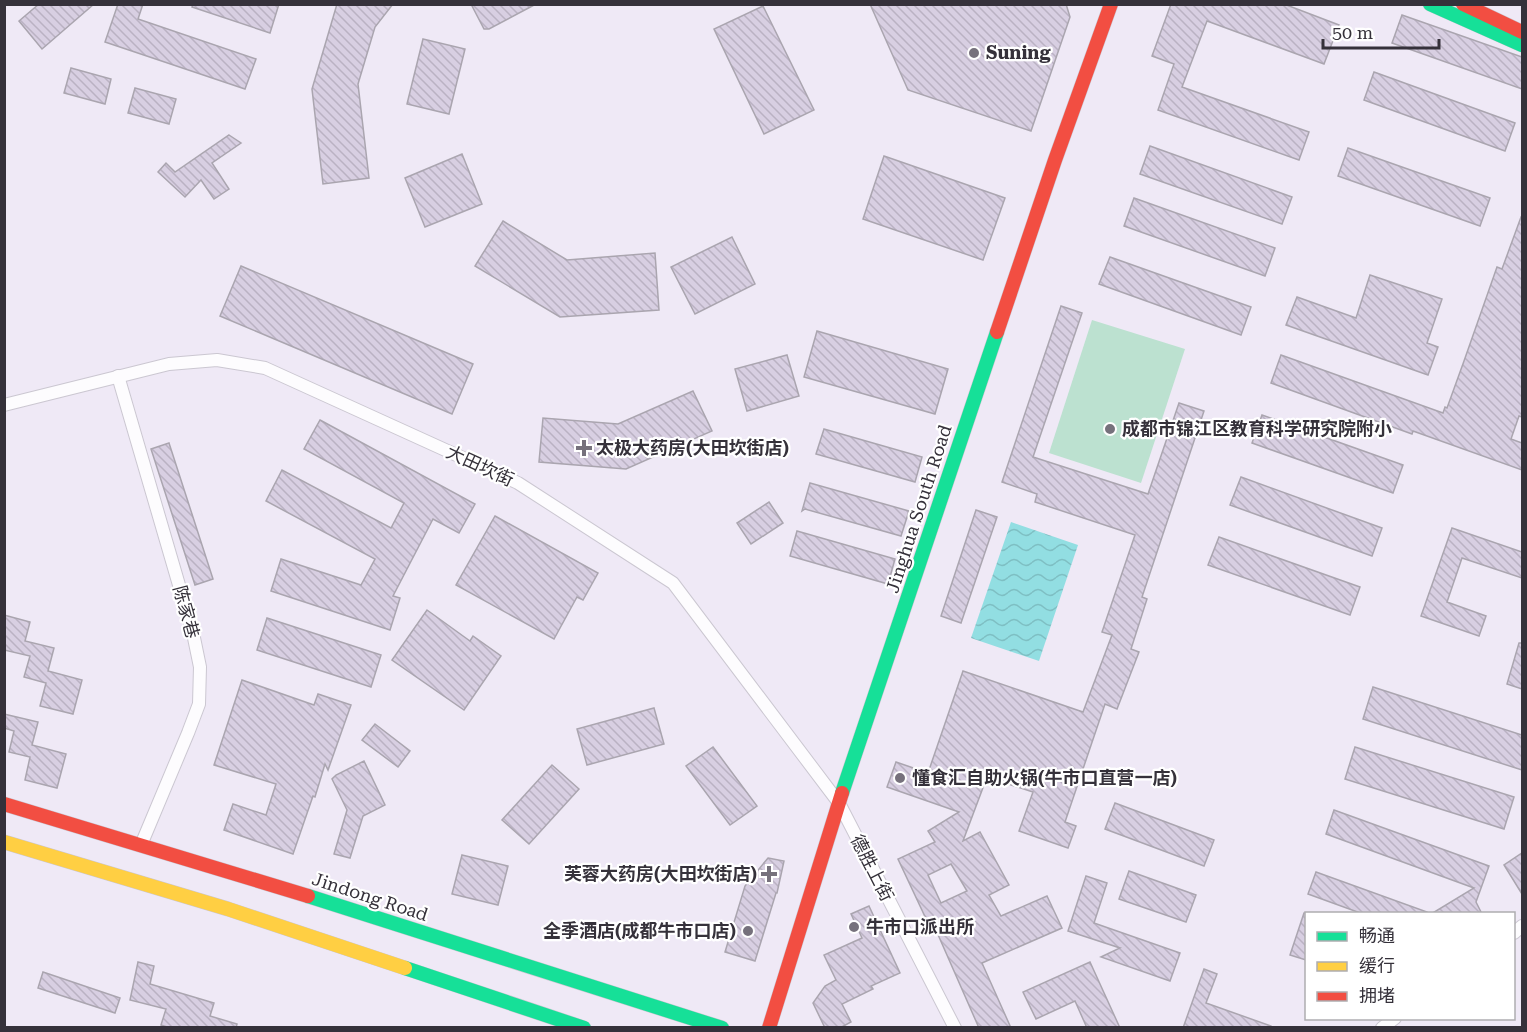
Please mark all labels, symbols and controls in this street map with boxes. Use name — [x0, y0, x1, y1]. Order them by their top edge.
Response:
scale bar — [1323, 12, 1438, 50]
text: 50 m — [1332, 22, 1373, 43]
place label: Suning — [986, 42, 1051, 63]
marker: Suning — [967, 46, 981, 60]
place label: 成都市锦江区教育科学研究院附小 — [1122, 418, 1392, 439]
street label: Jinghua South Road — [881, 422, 956, 596]
marker: 成都市锦江区教育科学研究院附小 — [1103, 422, 1117, 436]
place label: 太极大药房(大田坎街店) — [596, 437, 789, 458]
street label: 大田坎街 — [443, 441, 517, 490]
marker: 太极大药房(大田坎街店) — [577, 441, 591, 455]
street label: 陈家巷 — [169, 583, 204, 641]
place label: 懂食汇自助火锅(牛市口直营一店) — [912, 767, 1177, 788]
marker: 懂食汇自助火锅(牛市口直营一店) — [893, 771, 907, 785]
street label: 德胜上街 — [847, 831, 898, 905]
place label: 芙蓉大药房(大田坎街店) — [564, 863, 757, 884]
marker: 芙蓉大药房(大田坎街店) — [762, 867, 776, 881]
street label: Jindong Road — [309, 868, 431, 925]
legend — [1305, 912, 1515, 1020]
place label: 牛市口派出所 — [866, 916, 974, 937]
place label: 全季酒店(成都牛市口店) — [543, 920, 736, 941]
marker: 牛市口派出所 — [847, 920, 861, 934]
marker: 全季酒店(成都牛市口店) — [741, 924, 755, 938]
text: 畅通 — [1359, 925, 1395, 946]
text: 缓行 — [1359, 955, 1395, 976]
text: 拥堵 — [1359, 985, 1395, 1006]

